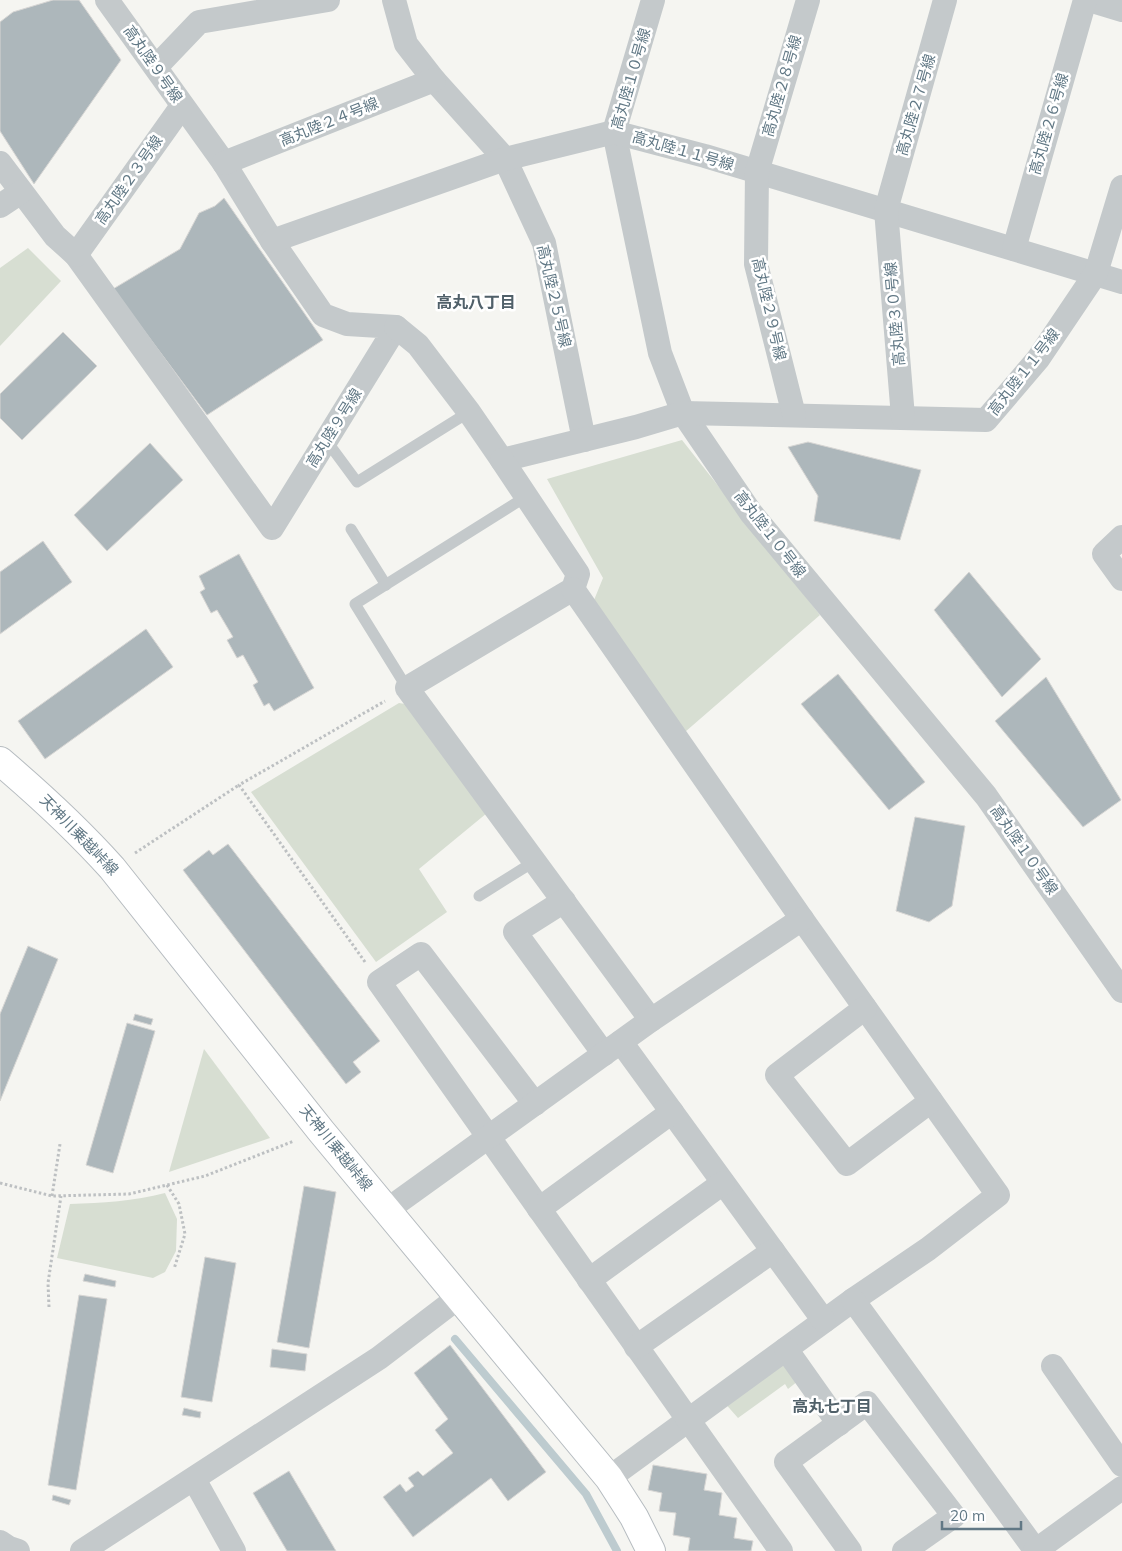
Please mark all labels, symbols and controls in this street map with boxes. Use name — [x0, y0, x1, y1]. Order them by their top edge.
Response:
street label: 高丸陸９号線 — [120, 21, 187, 106]
street label: 高丸陸１０号線 — [607, 26, 654, 132]
street label: 高丸陸２８号線 — [758, 33, 805, 139]
street label: 高丸陸２７号線 — [892, 52, 939, 158]
street label: 高丸陸２６号線 — [1025, 71, 1072, 177]
street label: 高丸陸２４号線 — [277, 93, 381, 150]
street label: 高丸陸１１号線 — [630, 127, 736, 174]
street label: 高丸陸２３号線 — [91, 131, 166, 228]
street label: 高丸陸２５号線 — [533, 243, 576, 349]
street label: 高丸陸２９号線 — [748, 256, 791, 362]
street label: 高丸陸３０号線 — [880, 261, 909, 367]
district label: 高丸八丁目 — [436, 292, 516, 312]
street label: 高丸陸１１号線 — [984, 324, 1063, 419]
street label: 高丸陸９号線 — [302, 385, 365, 471]
street label: 高丸陸１０号線 — [731, 486, 810, 581]
street label: 天神川乗越峠線 — [36, 790, 123, 879]
street label: 高丸陸１０号線 — [987, 801, 1062, 898]
street label: 天神川乗越峠線 — [296, 1101, 377, 1194]
district label: 高丸七丁目 — [792, 1396, 872, 1416]
scale bar — [942, 1498, 1021, 1530]
text: 20 m — [950, 1506, 985, 1525]

